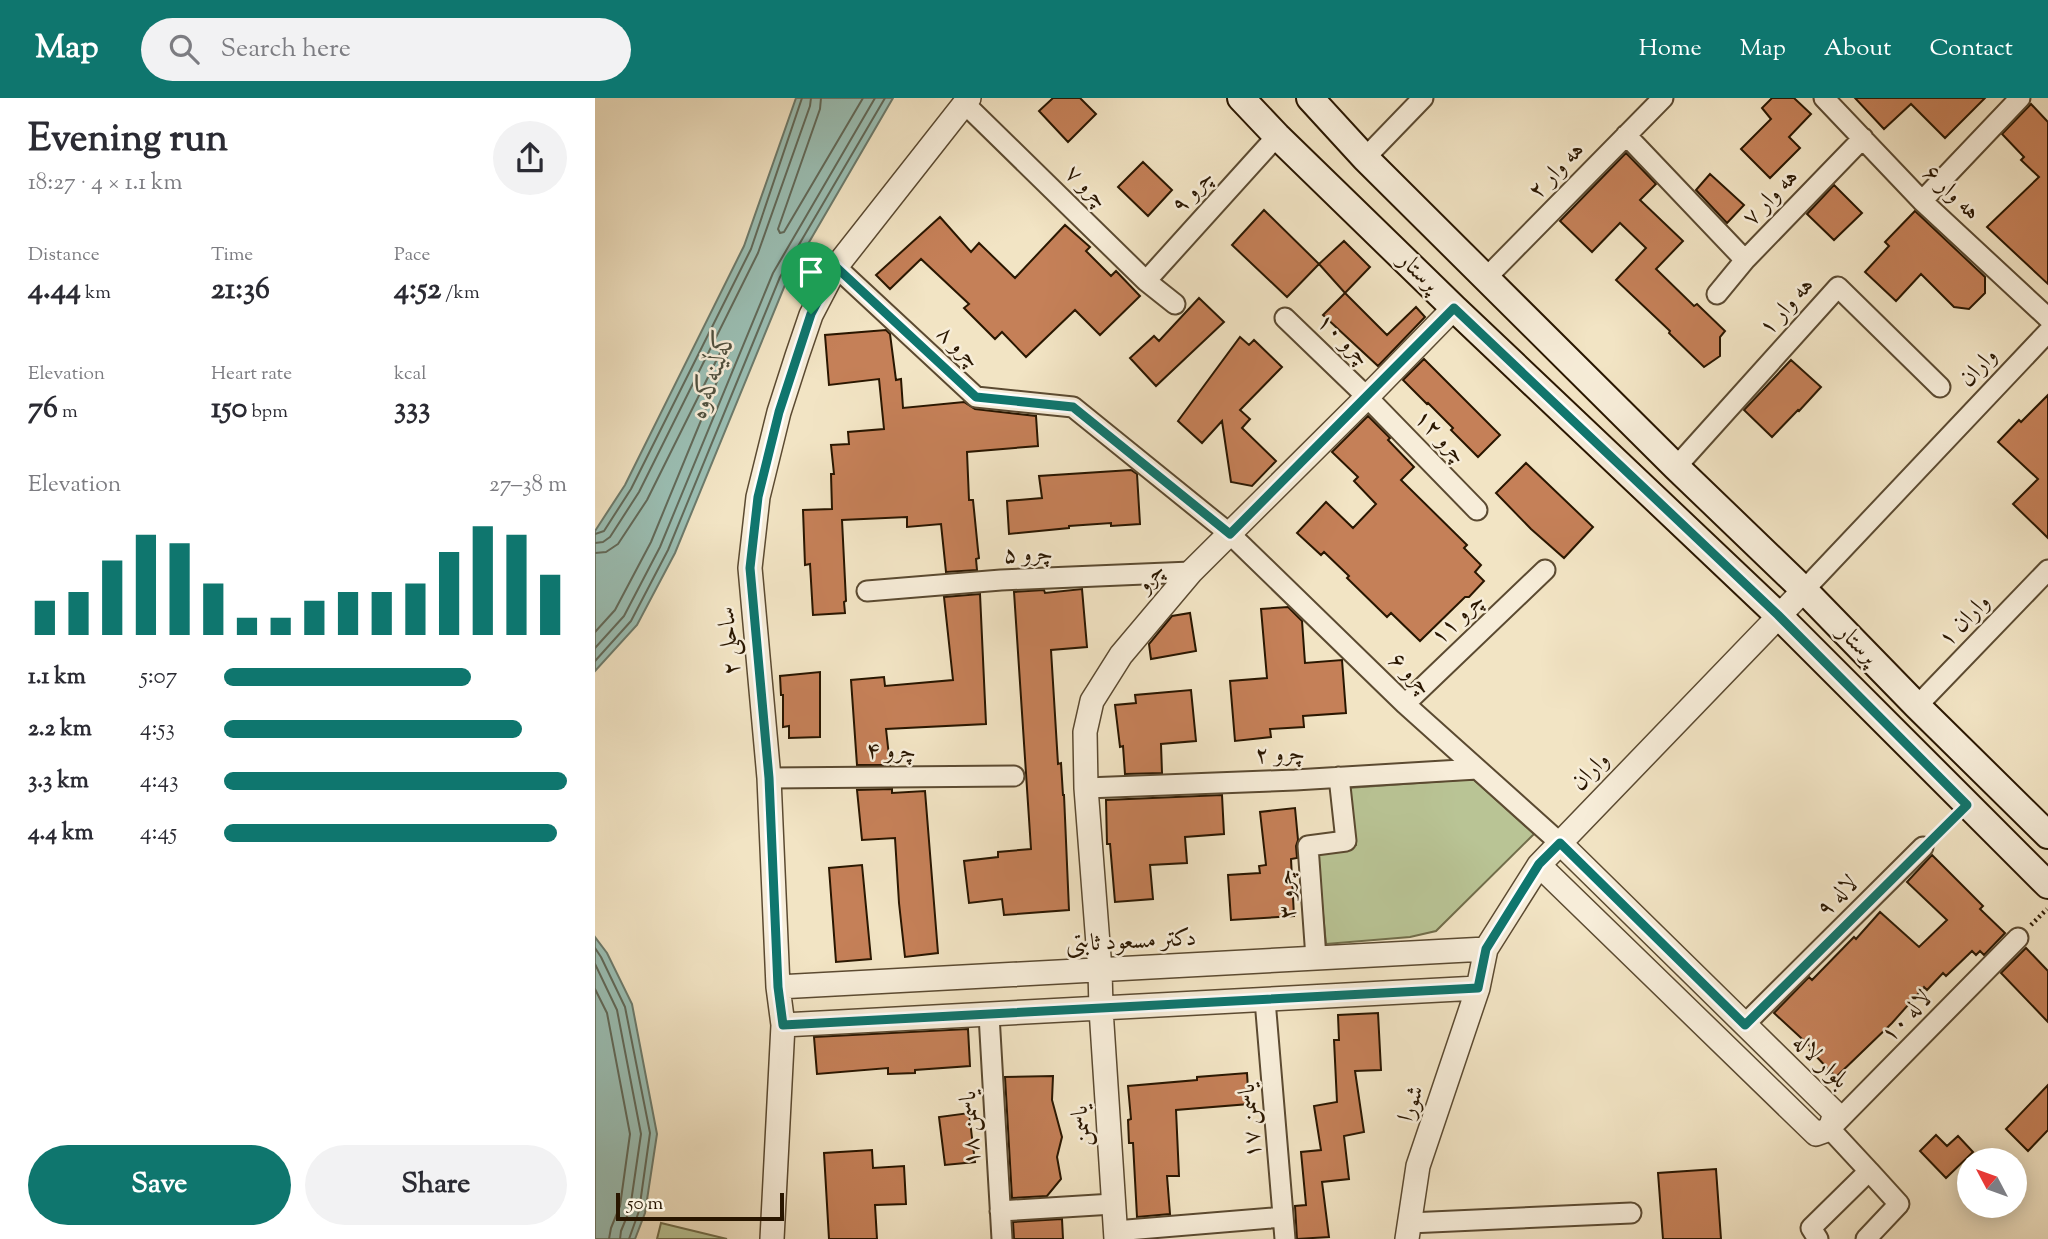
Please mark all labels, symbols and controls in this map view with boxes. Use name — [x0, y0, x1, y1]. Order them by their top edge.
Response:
search box — [141, 18, 631, 81]
text: Map — [35, 25, 99, 73]
icon: search — [165, 30, 203, 68]
text: Search here — [221, 31, 351, 68]
text: Home — [1639, 32, 1702, 66]
text: Map — [1740, 32, 1786, 66]
text: About — [1824, 32, 1891, 66]
text: Contact — [1929, 32, 2013, 66]
text: Evening run — [28, 114, 228, 168]
button: share — [493, 121, 567, 195]
street label: هه وار ۲ — [1521, 135, 1593, 207]
street label: چرو ۷ — [1056, 157, 1116, 217]
street label: هه وار ۶ — [1915, 157, 1987, 229]
street label: چرو ۹ — [1164, 162, 1222, 222]
street label: هه وار ۷ — [1735, 162, 1807, 234]
text: 18:27 · 4 × 1.1 km — [28, 167, 183, 200]
text: Distance — [28, 242, 100, 269]
text: Time — [211, 242, 253, 269]
text: Pace — [394, 242, 430, 269]
pin — [781, 242, 841, 314]
street label: پرستار — [1388, 243, 1448, 303]
icon: arrive — [792, 253, 830, 291]
text: 4.44 — [28, 269, 81, 312]
text: 21:36 — [211, 269, 270, 312]
text: 4:52 — [394, 269, 441, 312]
street label: هه وار ۱ — [1751, 270, 1823, 344]
text: km — [81, 280, 111, 307]
text: /km — [441, 280, 480, 307]
street label: چرو ۱۰ — [1308, 306, 1378, 374]
street label: چرو ۸ — [928, 318, 988, 376]
water label: کەڵینەکەوە — [681, 324, 747, 424]
street label: واران — [1952, 341, 2006, 395]
text: Elevation — [28, 361, 105, 388]
text: Heart rate — [211, 361, 292, 388]
text: kcal — [394, 361, 427, 388]
text: 76 — [28, 388, 58, 431]
text: 150 — [211, 388, 247, 431]
text: 333 — [394, 388, 430, 431]
text: m — [58, 399, 78, 426]
text: bpm — [247, 399, 288, 426]
street label: چرو ۱۲ — [1406, 402, 1474, 472]
text: Elevation — [28, 469, 121, 502]
text: 27–38 m — [489, 469, 567, 502]
street label: چرو ۵ — [1002, 537, 1054, 573]
street label: چرو — [1126, 555, 1174, 603]
street label: چرو ۱۱ — [1423, 585, 1493, 653]
street label: واران ۱ — [1931, 587, 1999, 655]
street label: ساحلی ۲ — [710, 605, 750, 677]
street label: پرستار — [1827, 615, 1887, 675]
street label: چرو ۶ — [1380, 644, 1440, 704]
text: 1.1 km — [28, 661, 86, 694]
text: 5:07 — [140, 661, 177, 694]
text: 2.2 km — [28, 713, 92, 746]
text: 4:53 — [140, 713, 175, 746]
street label: چرو ۴ — [866, 735, 916, 769]
street label: چرو ۲ — [1254, 737, 1306, 773]
street label: واران — [1564, 745, 1618, 799]
text: 3.3 km — [28, 765, 89, 798]
text: 4:43 — [140, 765, 178, 798]
text: 4.4 km — [28, 817, 93, 850]
text: 4:45 — [140, 817, 177, 850]
street label: چرو ۳ — [1268, 868, 1306, 920]
street label: لاله ۹ — [1809, 868, 1867, 926]
street label: دکتر مسعود ثابتی — [1065, 922, 1197, 962]
street label: لاله ۱۰ — [1873, 983, 1941, 1051]
street label: بلوار لاله — [1784, 1027, 1856, 1097]
street label: یاسمن ۱۷ — [1231, 1081, 1271, 1160]
street label: شورا — [1390, 1081, 1434, 1127]
street label: یاسمن ۱۸ — [952, 1088, 990, 1166]
street label: یاسمن — [1063, 1103, 1100, 1148]
button: Save — [28, 1145, 291, 1225]
button: Share — [305, 1145, 567, 1225]
north arrow — [1957, 1148, 2027, 1218]
map controls — [1957, 1148, 2027, 1218]
scale bar — [616, 1190, 784, 1222]
text: 50 m — [627, 1191, 663, 1218]

